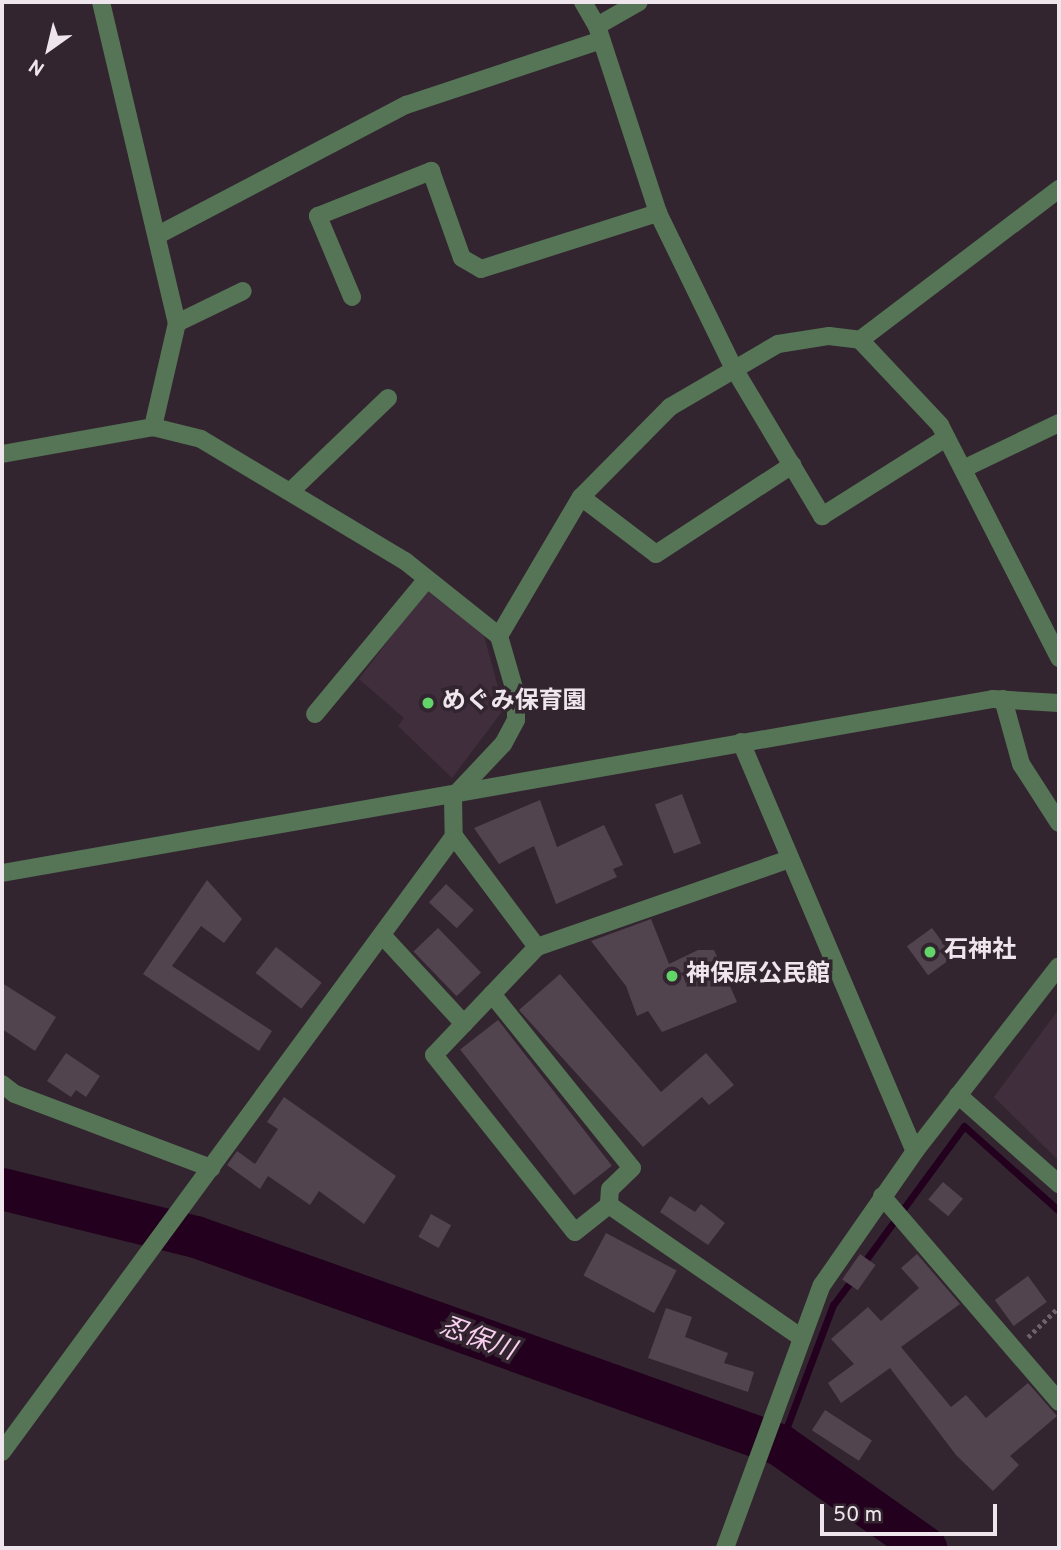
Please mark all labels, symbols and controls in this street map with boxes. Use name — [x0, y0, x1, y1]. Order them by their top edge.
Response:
north arrow — [14, 14, 84, 84]
text: N — [25, 53, 50, 80]
place label: めぐみ保育園 — [442, 689, 586, 717]
marker: めぐみ保育園 — [420, 695, 436, 711]
place label: 石神社 — [944, 938, 1016, 966]
marker: 石神社 — [922, 944, 938, 960]
place label: 神保原公民館 — [686, 962, 830, 990]
marker: 神保原公民館 — [664, 968, 680, 984]
water label: 忍保川 — [435, 1312, 519, 1368]
scale bar — [823, 1490, 1000, 1534]
text: 50 m — [833, 1502, 882, 1529]

